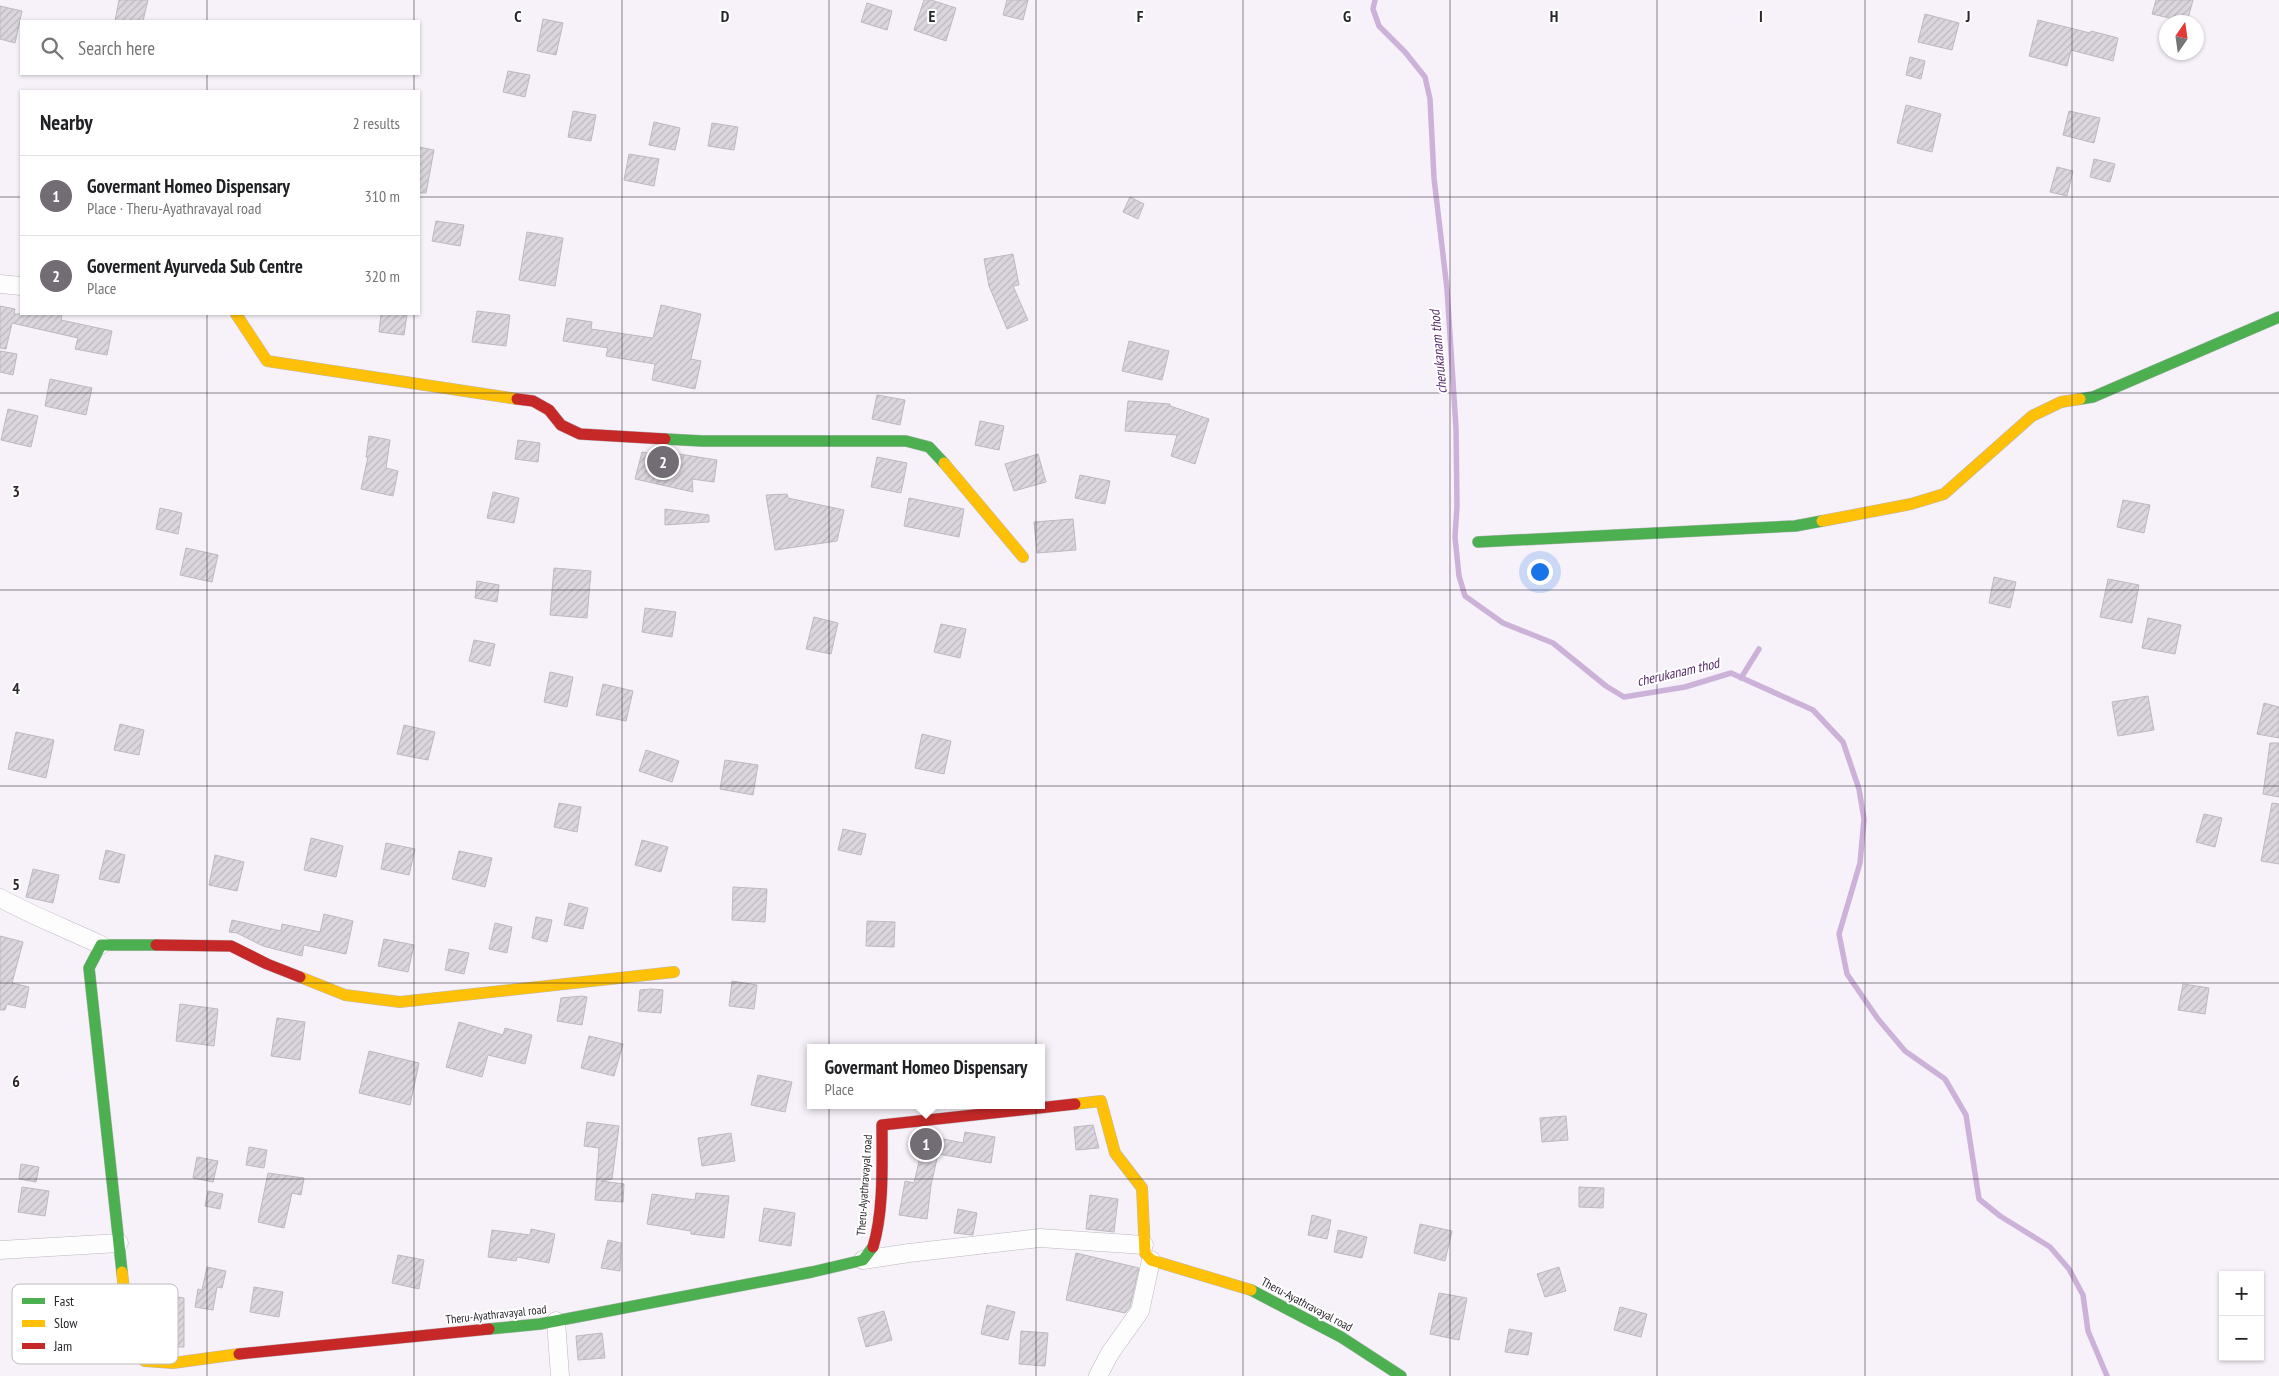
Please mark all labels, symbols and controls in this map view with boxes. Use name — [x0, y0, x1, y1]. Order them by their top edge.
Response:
text: C — [514, 6, 522, 26]
text: D — [721, 6, 730, 26]
text: E — [929, 6, 936, 26]
text: F — [1137, 6, 1144, 26]
text: G — [1343, 6, 1351, 26]
text: H — [1550, 6, 1558, 26]
text: I — [1759, 6, 1763, 26]
text: J — [1965, 6, 1970, 26]
north arrow — [2159, 15, 2204, 60]
search box — [20, 20, 420, 75]
icon: search — [38, 34, 66, 62]
text: Search here — [78, 36, 155, 60]
text: Nearby — [40, 109, 93, 136]
text: 2 results — [353, 113, 400, 133]
text: Govermant Homeo Dispensary — [87, 174, 290, 198]
text: 1 — [52, 186, 60, 206]
text: 310 m — [365, 186, 400, 206]
text: Place · Theru-Ayathravayal road — [87, 198, 261, 218]
text: Goverment Ayurveda Sub Centre — [87, 254, 303, 278]
text: 2 — [52, 266, 60, 286]
text: 320 m — [365, 266, 400, 286]
text: Place — [87, 278, 116, 298]
water label: cherukanam thod — [1425, 308, 1451, 395]
pin: 2 — [647, 443, 679, 481]
text: 3 — [12, 481, 20, 501]
your location — [1527, 559, 1553, 585]
water label: cherukanam thod — [1635, 653, 1723, 690]
text: 4 — [12, 678, 20, 698]
text: 5 — [12, 874, 20, 894]
popup — [807, 1044, 1045, 1109]
text: Govermant Homeo Dispensary — [825, 1055, 1027, 1079]
text: 6 — [12, 1071, 20, 1091]
text: Place — [825, 1079, 854, 1099]
pin: 1 — [910, 1125, 942, 1163]
street label: Theru-Ayathravayal road — [853, 1134, 875, 1236]
map controls — [2219, 1271, 2264, 1361]
button: + — [2219, 1271, 2264, 1316]
street label: Theru-Ayathravayal road — [1259, 1274, 1355, 1334]
legend — [12, 1284, 178, 1364]
text: Fast — [54, 1292, 74, 1310]
street label: Theru-Ayathravayal road — [445, 1301, 547, 1327]
text: Slow — [54, 1314, 78, 1332]
button: − — [2219, 1316, 2264, 1361]
text: Jam — [53, 1337, 72, 1355]

